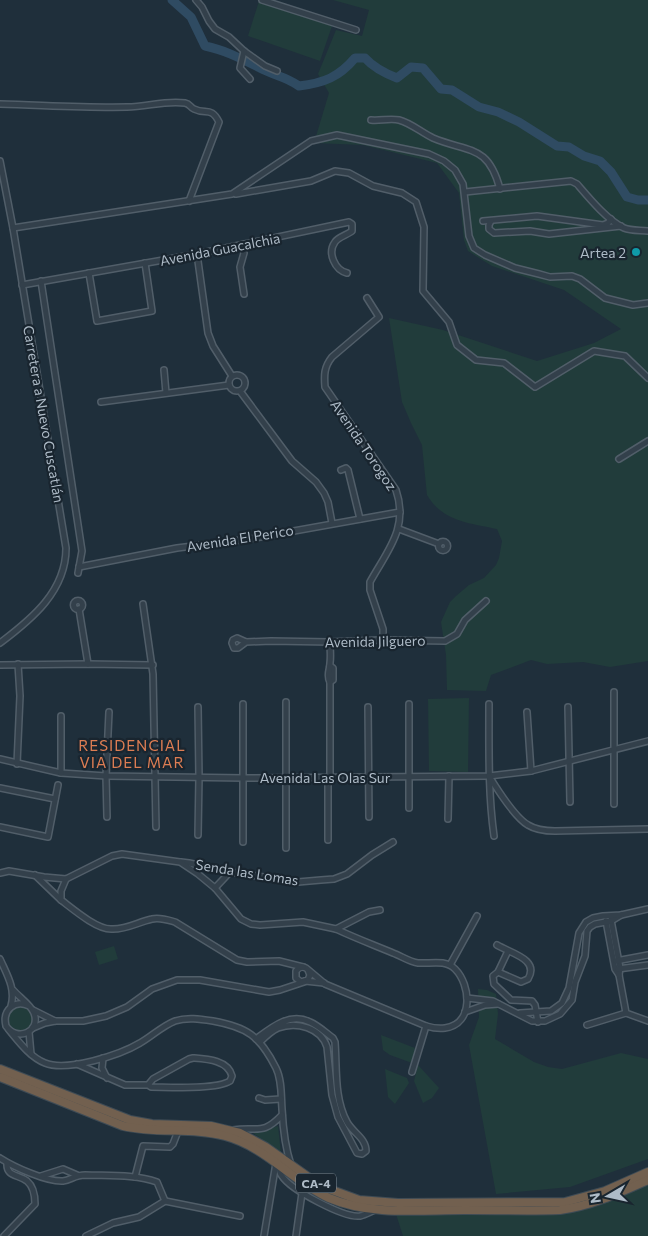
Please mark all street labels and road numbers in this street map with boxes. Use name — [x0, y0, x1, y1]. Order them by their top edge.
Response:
street label: Avenida Guacalchia — [158, 229, 282, 269]
street label: Carretera a Nuevo Cuscatlán — [20, 324, 68, 504]
street label: Avenida Torogoz — [327, 396, 401, 494]
street label: Avenida El Perico — [185, 521, 295, 555]
street label: Avenida Jilguero — [324, 632, 426, 650]
street label: Avenida Las Olas Sur — [260, 769, 391, 786]
street label: Senda las Lomas — [194, 855, 300, 889]
road number: CA-4 — [296, 1174, 336, 1192]

